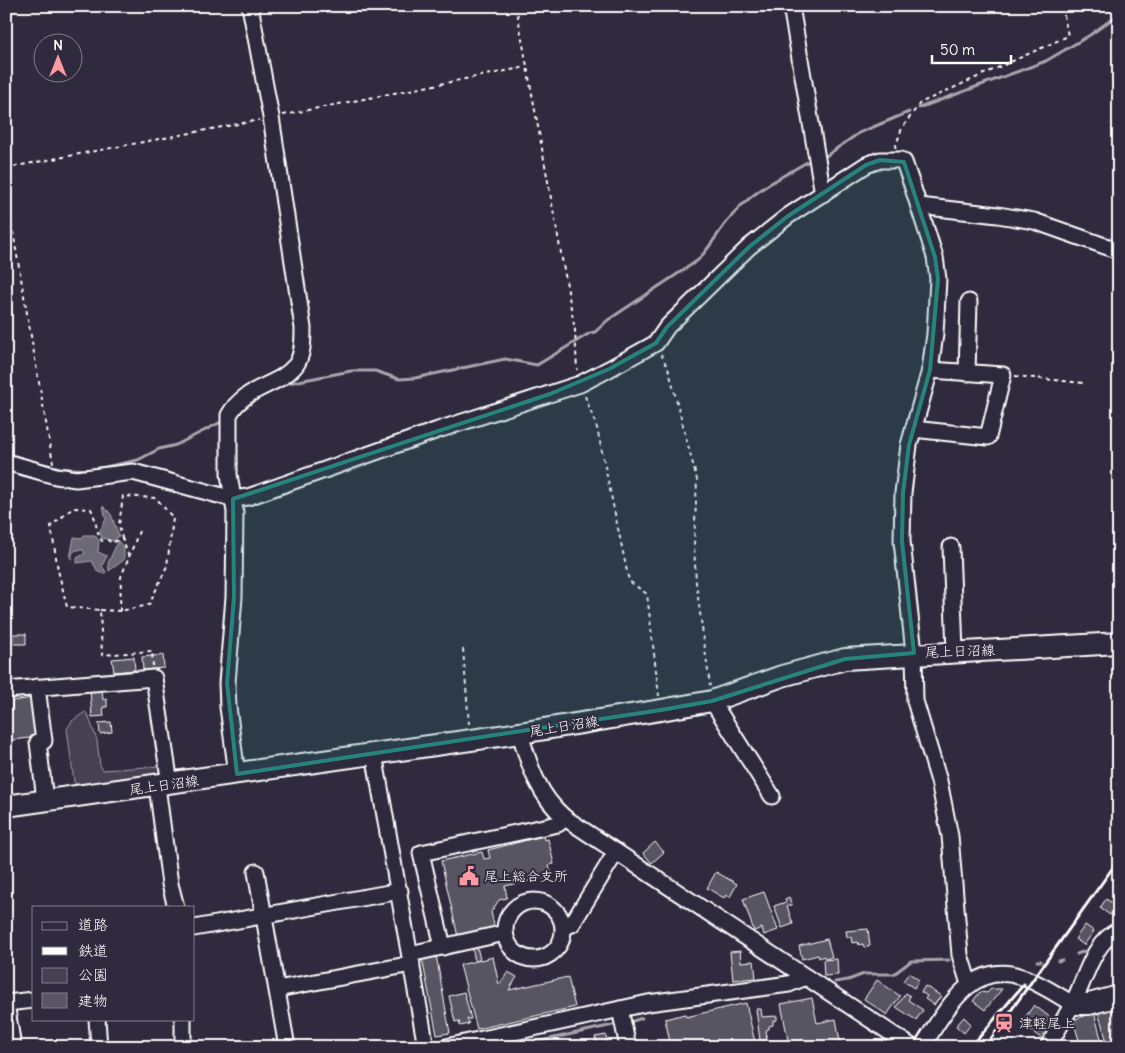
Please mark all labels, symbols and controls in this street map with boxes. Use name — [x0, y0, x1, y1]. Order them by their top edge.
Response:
north arrow — [32, 32, 82, 82]
scale bar — [932, 32, 1011, 64]
text: N — [53, 36, 63, 54]
text: 50 m — [940, 40, 975, 59]
street label: 尾上日沼線 — [925, 641, 995, 661]
street label: 尾上日沼線 — [528, 712, 600, 740]
street label: 尾上日沼線 — [128, 771, 200, 799]
public building icon: 尾上総合支所 — [458, 865, 480, 887]
place label: 尾上総合支所 — [484, 867, 568, 885]
legend — [32, 906, 195, 1020]
text: 道路 — [78, 915, 108, 934]
text: 鉄道 — [78, 941, 108, 960]
text: 公園 — [78, 965, 108, 984]
text: 建物 — [78, 991, 108, 1010]
station icon: 津軽尾上 — [993, 1012, 1015, 1034]
place label: 津軽尾上 — [1019, 1014, 1075, 1032]

